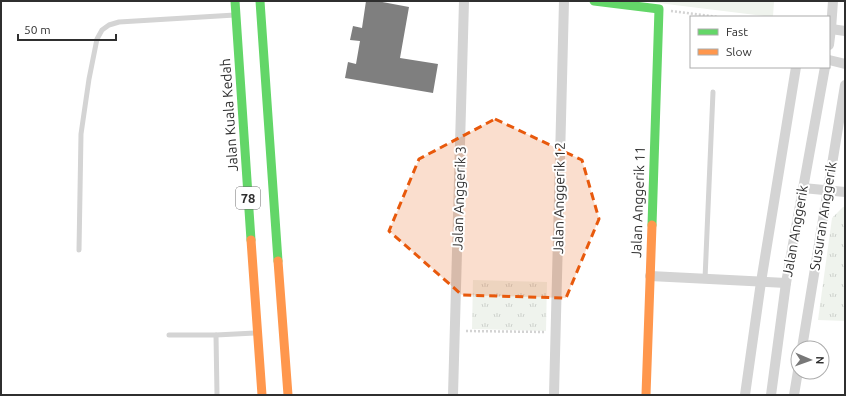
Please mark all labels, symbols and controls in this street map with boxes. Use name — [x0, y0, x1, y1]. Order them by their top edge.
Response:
scale bar — [18, 16, 116, 42]
legend — [690, 16, 830, 68]
text: 50 m — [24, 23, 51, 36]
text: Fast — [726, 25, 748, 38]
text: Slow — [726, 45, 752, 58]
street label: Jalan Kuala Kedah — [217, 58, 241, 172]
street label: Jalan Anggerik 12 — [550, 142, 568, 254]
street label: Jalan Anggerik 3 — [449, 146, 469, 250]
street label: Jalan Anggerik 11 — [628, 146, 648, 258]
street label: Susuran Anggerik — [807, 161, 839, 271]
street label: Jalan Anggerik — [779, 184, 811, 278]
road number: 78 — [236, 187, 260, 209]
north arrow — [790, 340, 830, 380]
text: N — [814, 356, 826, 365]

